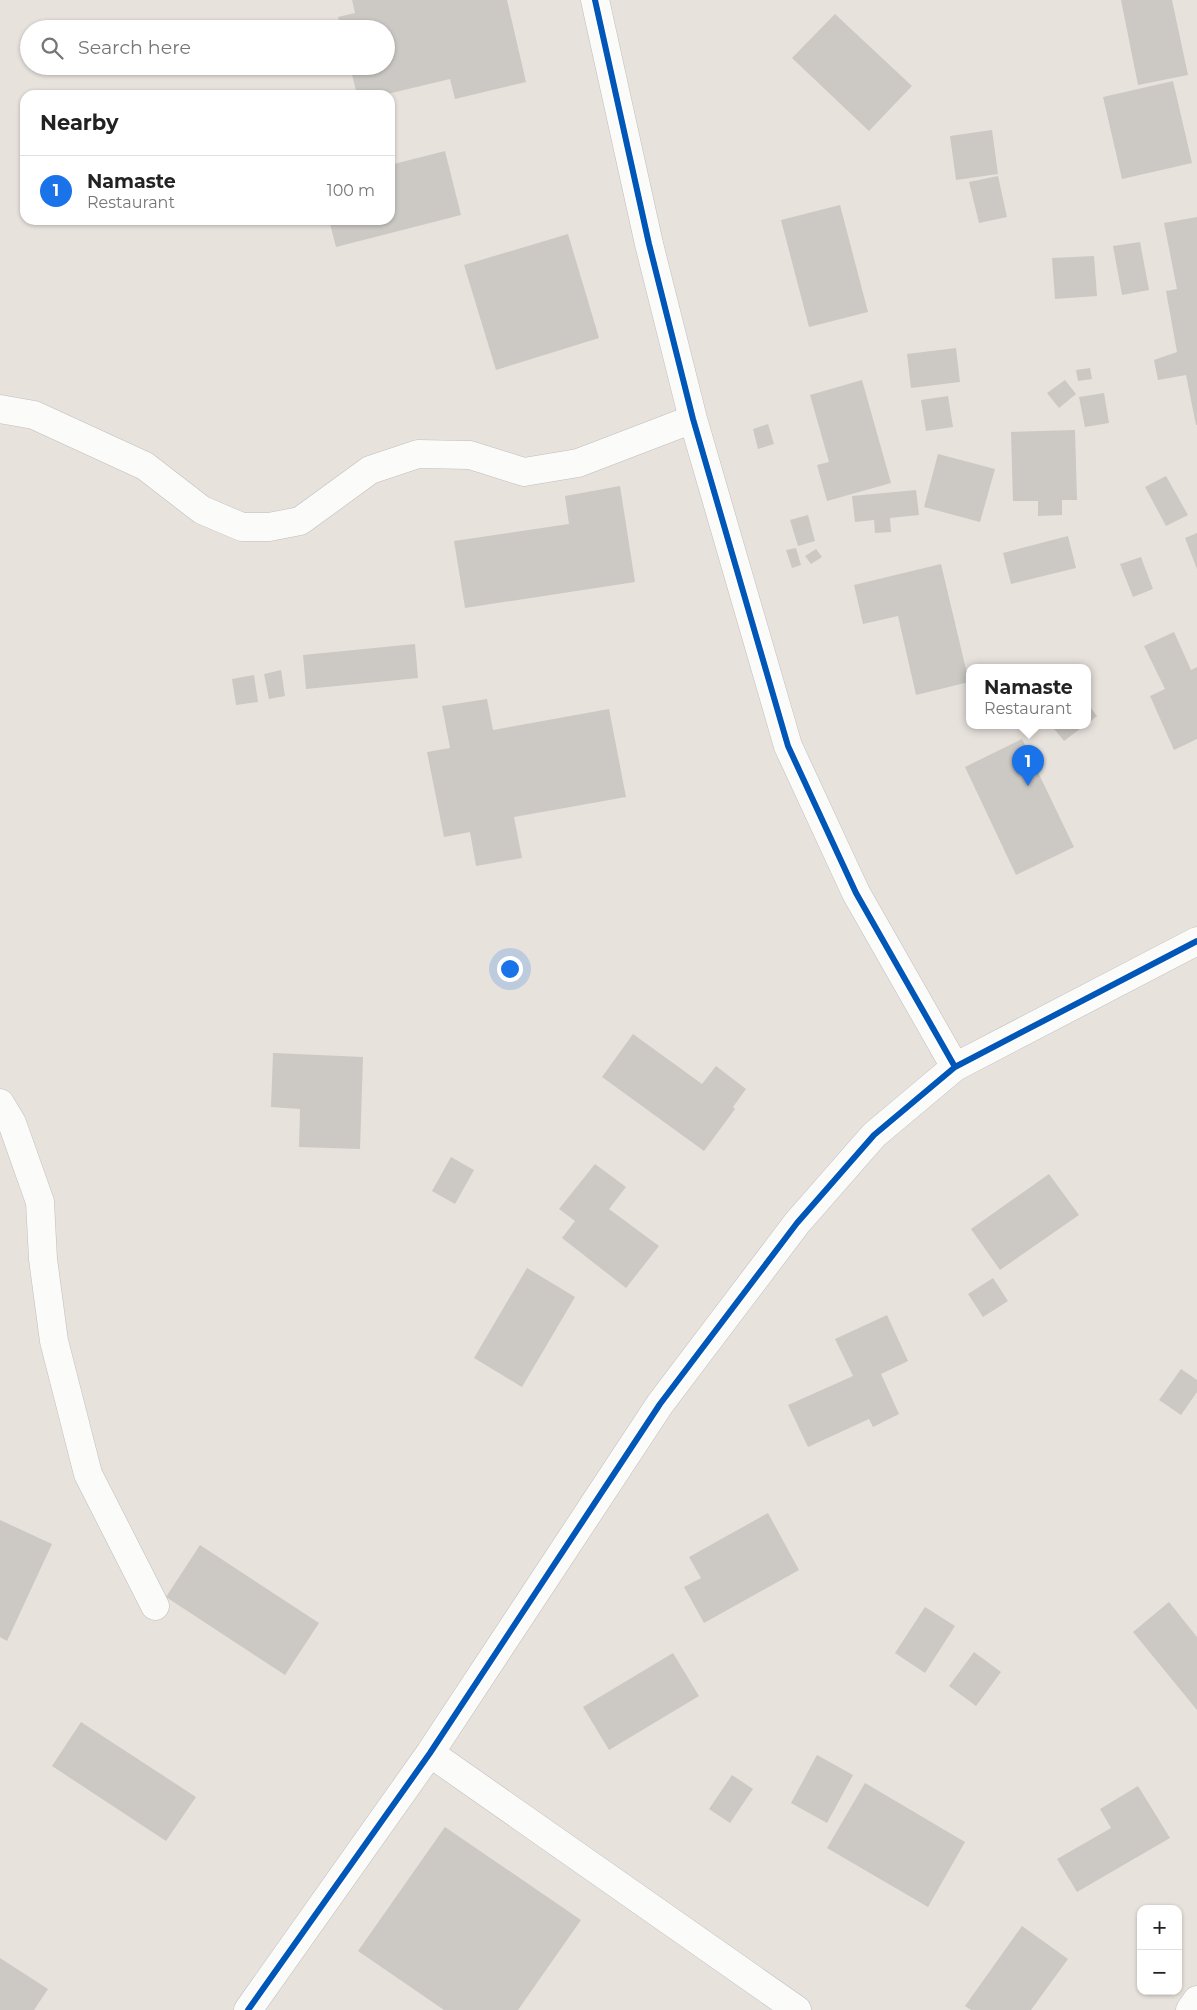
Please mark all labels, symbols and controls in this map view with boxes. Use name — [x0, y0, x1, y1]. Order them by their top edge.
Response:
search box — [20, 20, 395, 75]
icon: search — [38, 34, 66, 62]
text: Search here — [78, 36, 191, 59]
text: Nearby — [40, 110, 119, 135]
text: Namaste — [87, 170, 176, 193]
text: 1 — [53, 181, 59, 200]
text: 100 m — [327, 181, 375, 200]
text: Restaurant — [87, 193, 175, 212]
popup — [966, 664, 1091, 729]
text: Namaste — [984, 676, 1073, 699]
text: Restaurant — [984, 699, 1072, 718]
pin: 1 — [1012, 745, 1044, 786]
your location — [497, 956, 523, 982]
map controls — [1137, 1905, 1182, 1995]
button: + — [1137, 1905, 1182, 1950]
button: − — [1137, 1950, 1182, 1995]

